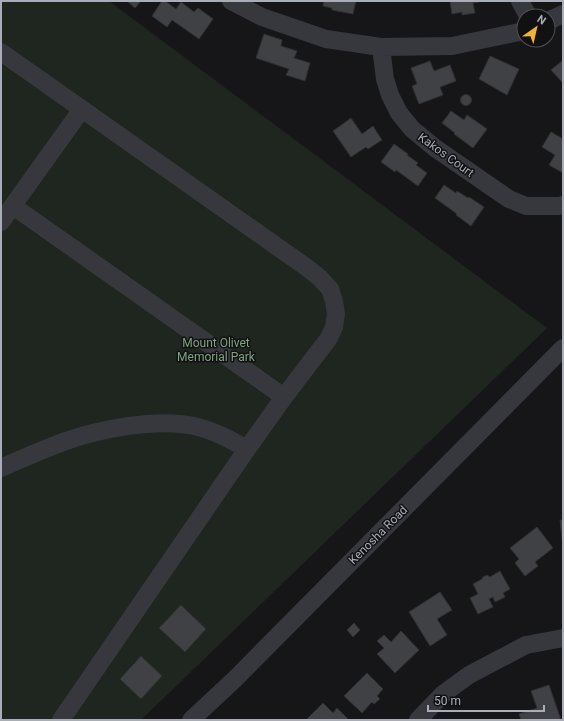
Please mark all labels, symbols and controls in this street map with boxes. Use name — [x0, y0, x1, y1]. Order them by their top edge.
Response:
north arrow — [516, 8, 556, 48]
text: N — [534, 13, 548, 28]
street label: Kakos Court — [415, 130, 477, 180]
park label: Mount Olivet Memorial Park — [177, 336, 256, 364]
street label: Kenosha Road — [346, 503, 410, 567]
scale bar — [428, 687, 544, 713]
text: 50 m — [434, 694, 461, 708]

